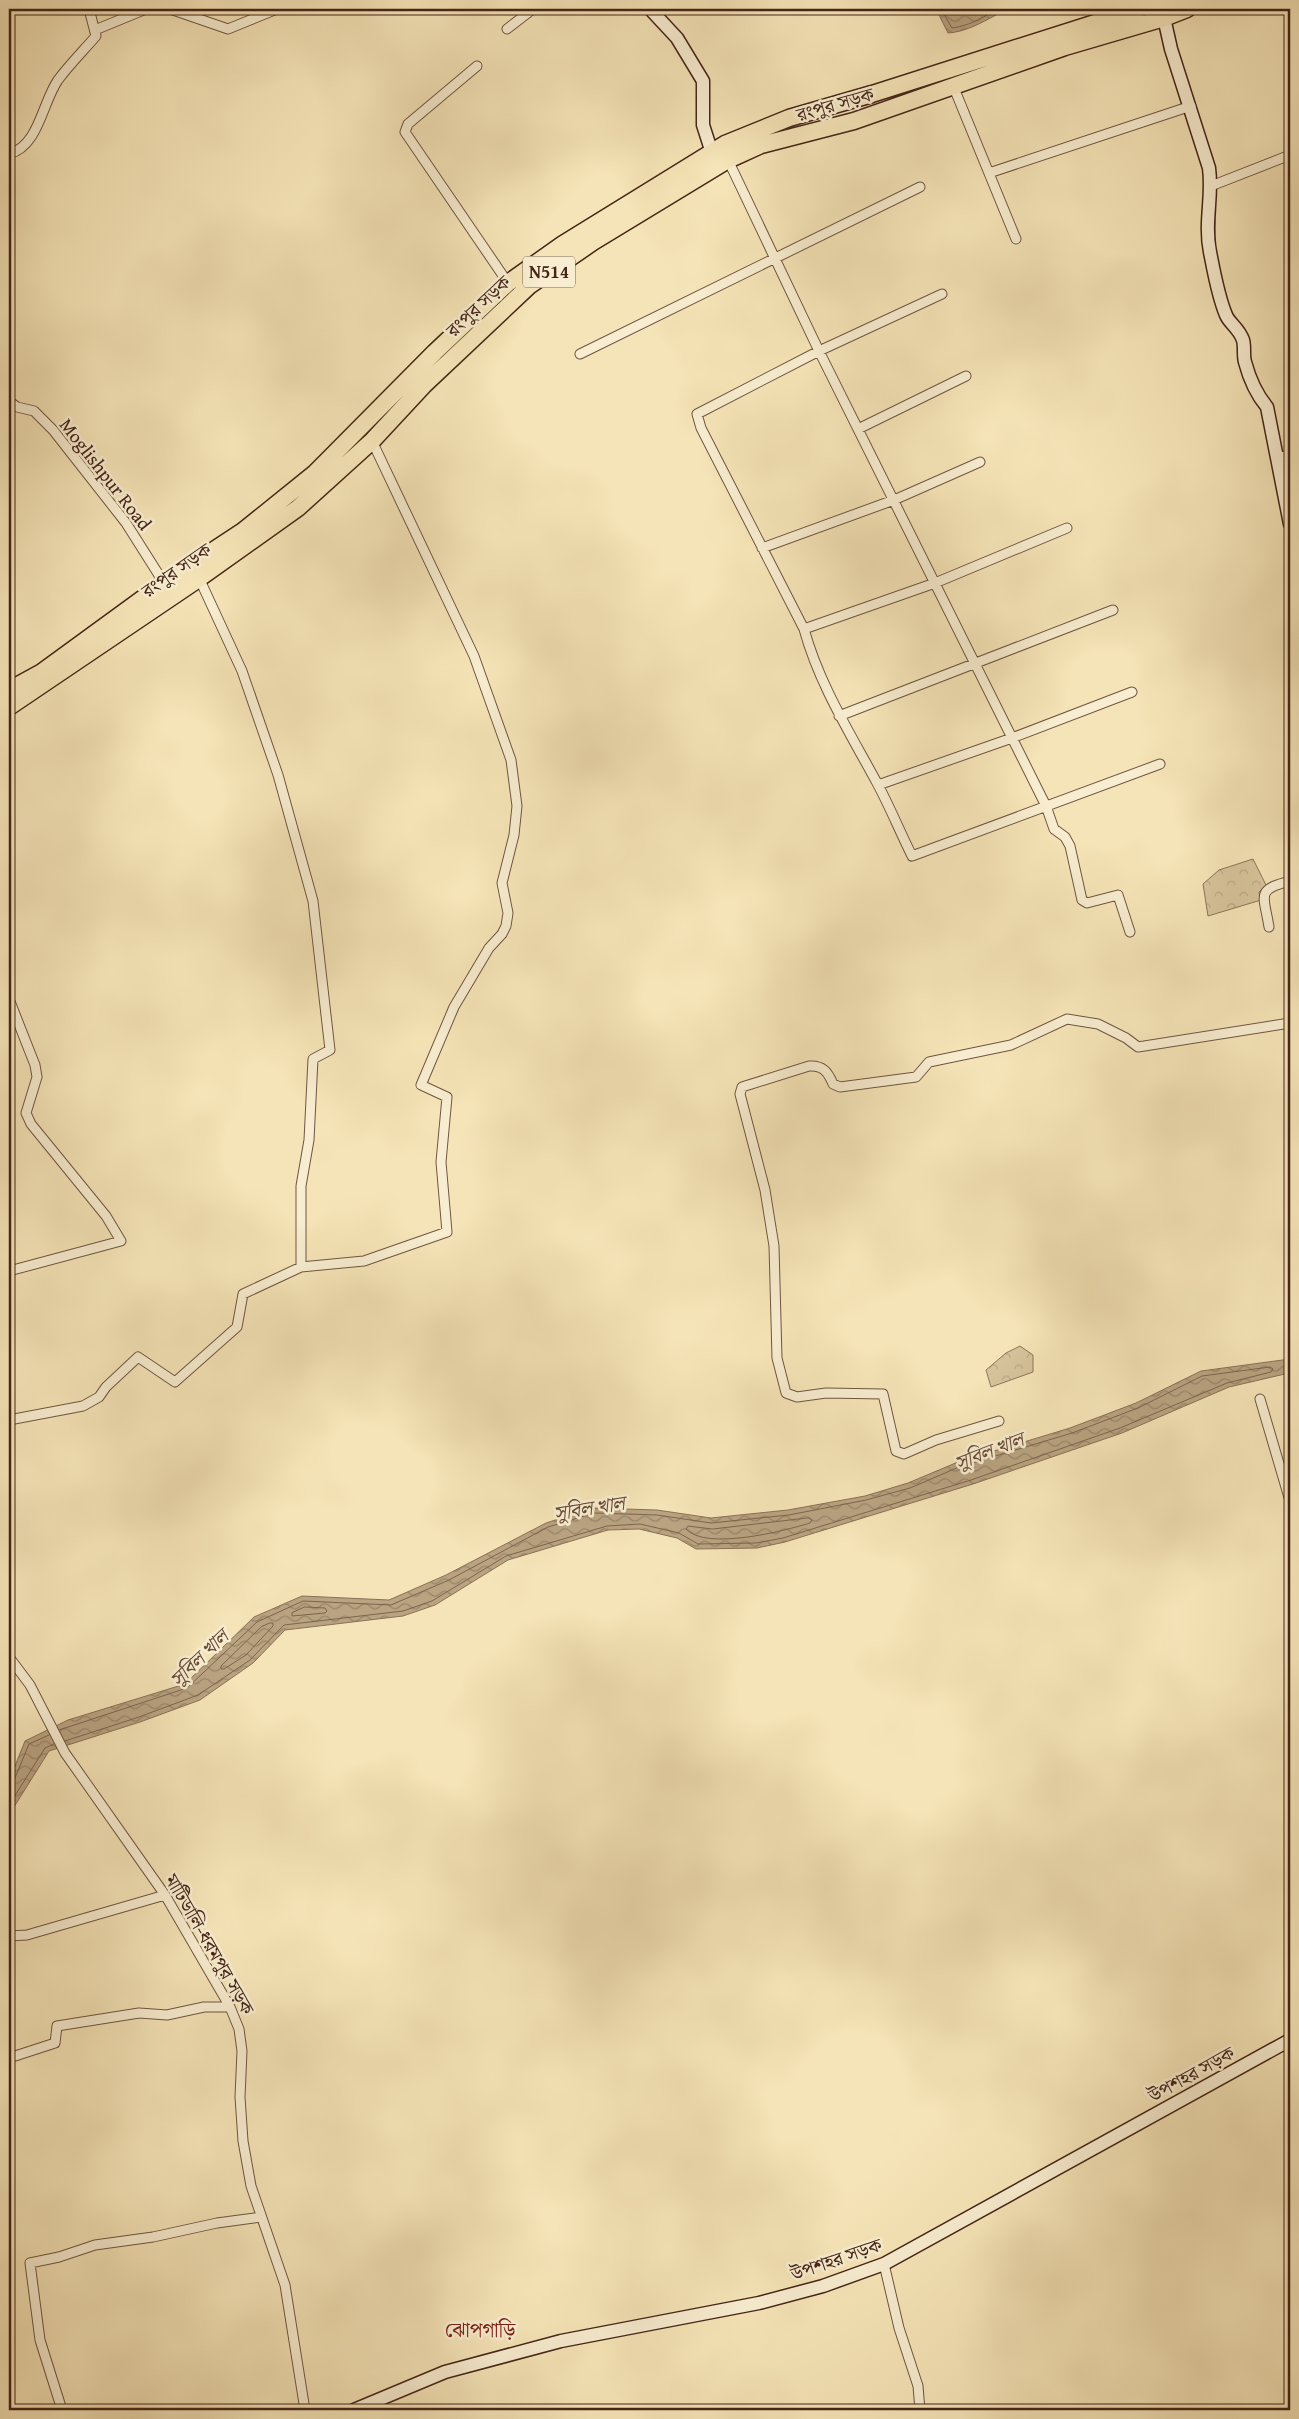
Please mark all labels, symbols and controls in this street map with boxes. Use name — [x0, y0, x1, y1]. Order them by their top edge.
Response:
street label: রংপুর সড়ক — [792, 79, 878, 129]
road number: N514 — [523, 256, 575, 288]
street label: রংপুর সড়ক — [439, 268, 517, 344]
street label: Moglishpur Road — [53, 412, 159, 537]
street label: রংপুর সড়ক — [135, 535, 217, 605]
water label: সুবিল খাল — [950, 1423, 1031, 1477]
water label: সুবিল খাল — [551, 1487, 630, 1527]
water label: সুবিল খাল — [163, 1620, 237, 1693]
street label: মাটিডালি-ধরমপুর সড়ক — [158, 1868, 262, 2020]
street label: উপশহর সড়ক — [1142, 2038, 1240, 2110]
street label: উপশহর সড়ক — [786, 2230, 886, 2288]
district label: ঝোপগাড়ি — [445, 2315, 516, 2344]

